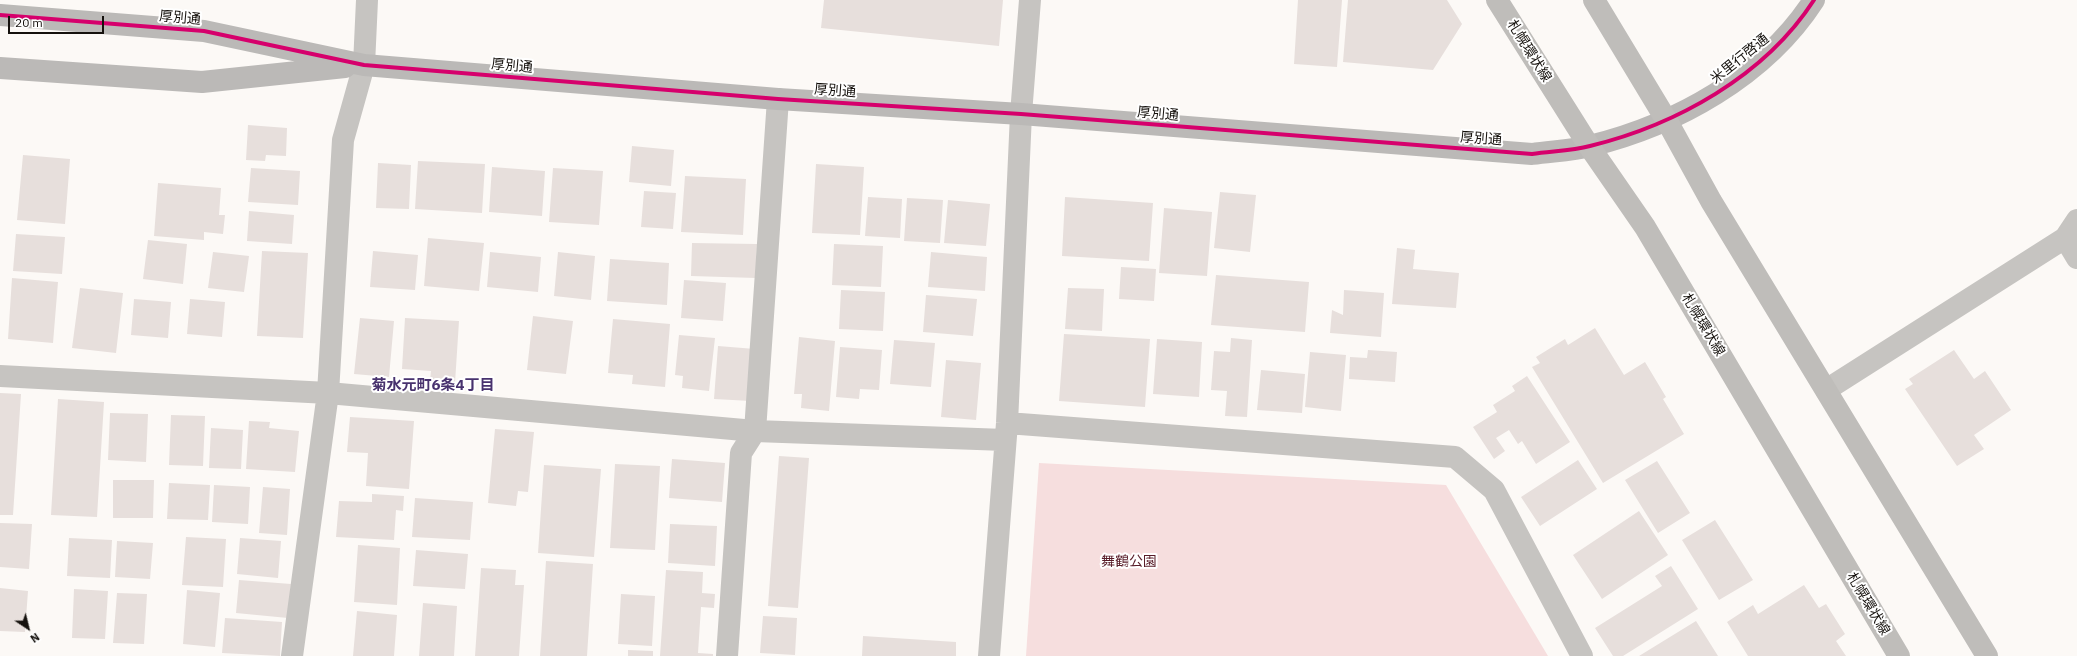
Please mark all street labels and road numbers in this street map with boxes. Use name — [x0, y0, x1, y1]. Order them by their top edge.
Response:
street label: 厚別通 — [158, 8, 202, 28]
street label: 札幌環状線 — [1503, 17, 1555, 85]
street label: 米里行啓通 — [1708, 30, 1772, 88]
street label: 厚別通 — [490, 56, 534, 76]
street label: 厚別通 — [813, 81, 857, 101]
street label: 厚別通 — [1136, 104, 1180, 124]
street label: 厚別通 — [1459, 129, 1503, 149]
street label: 札幌環状線 — [1678, 291, 1728, 359]
street label: 札幌環状線 — [1843, 570, 1893, 638]

